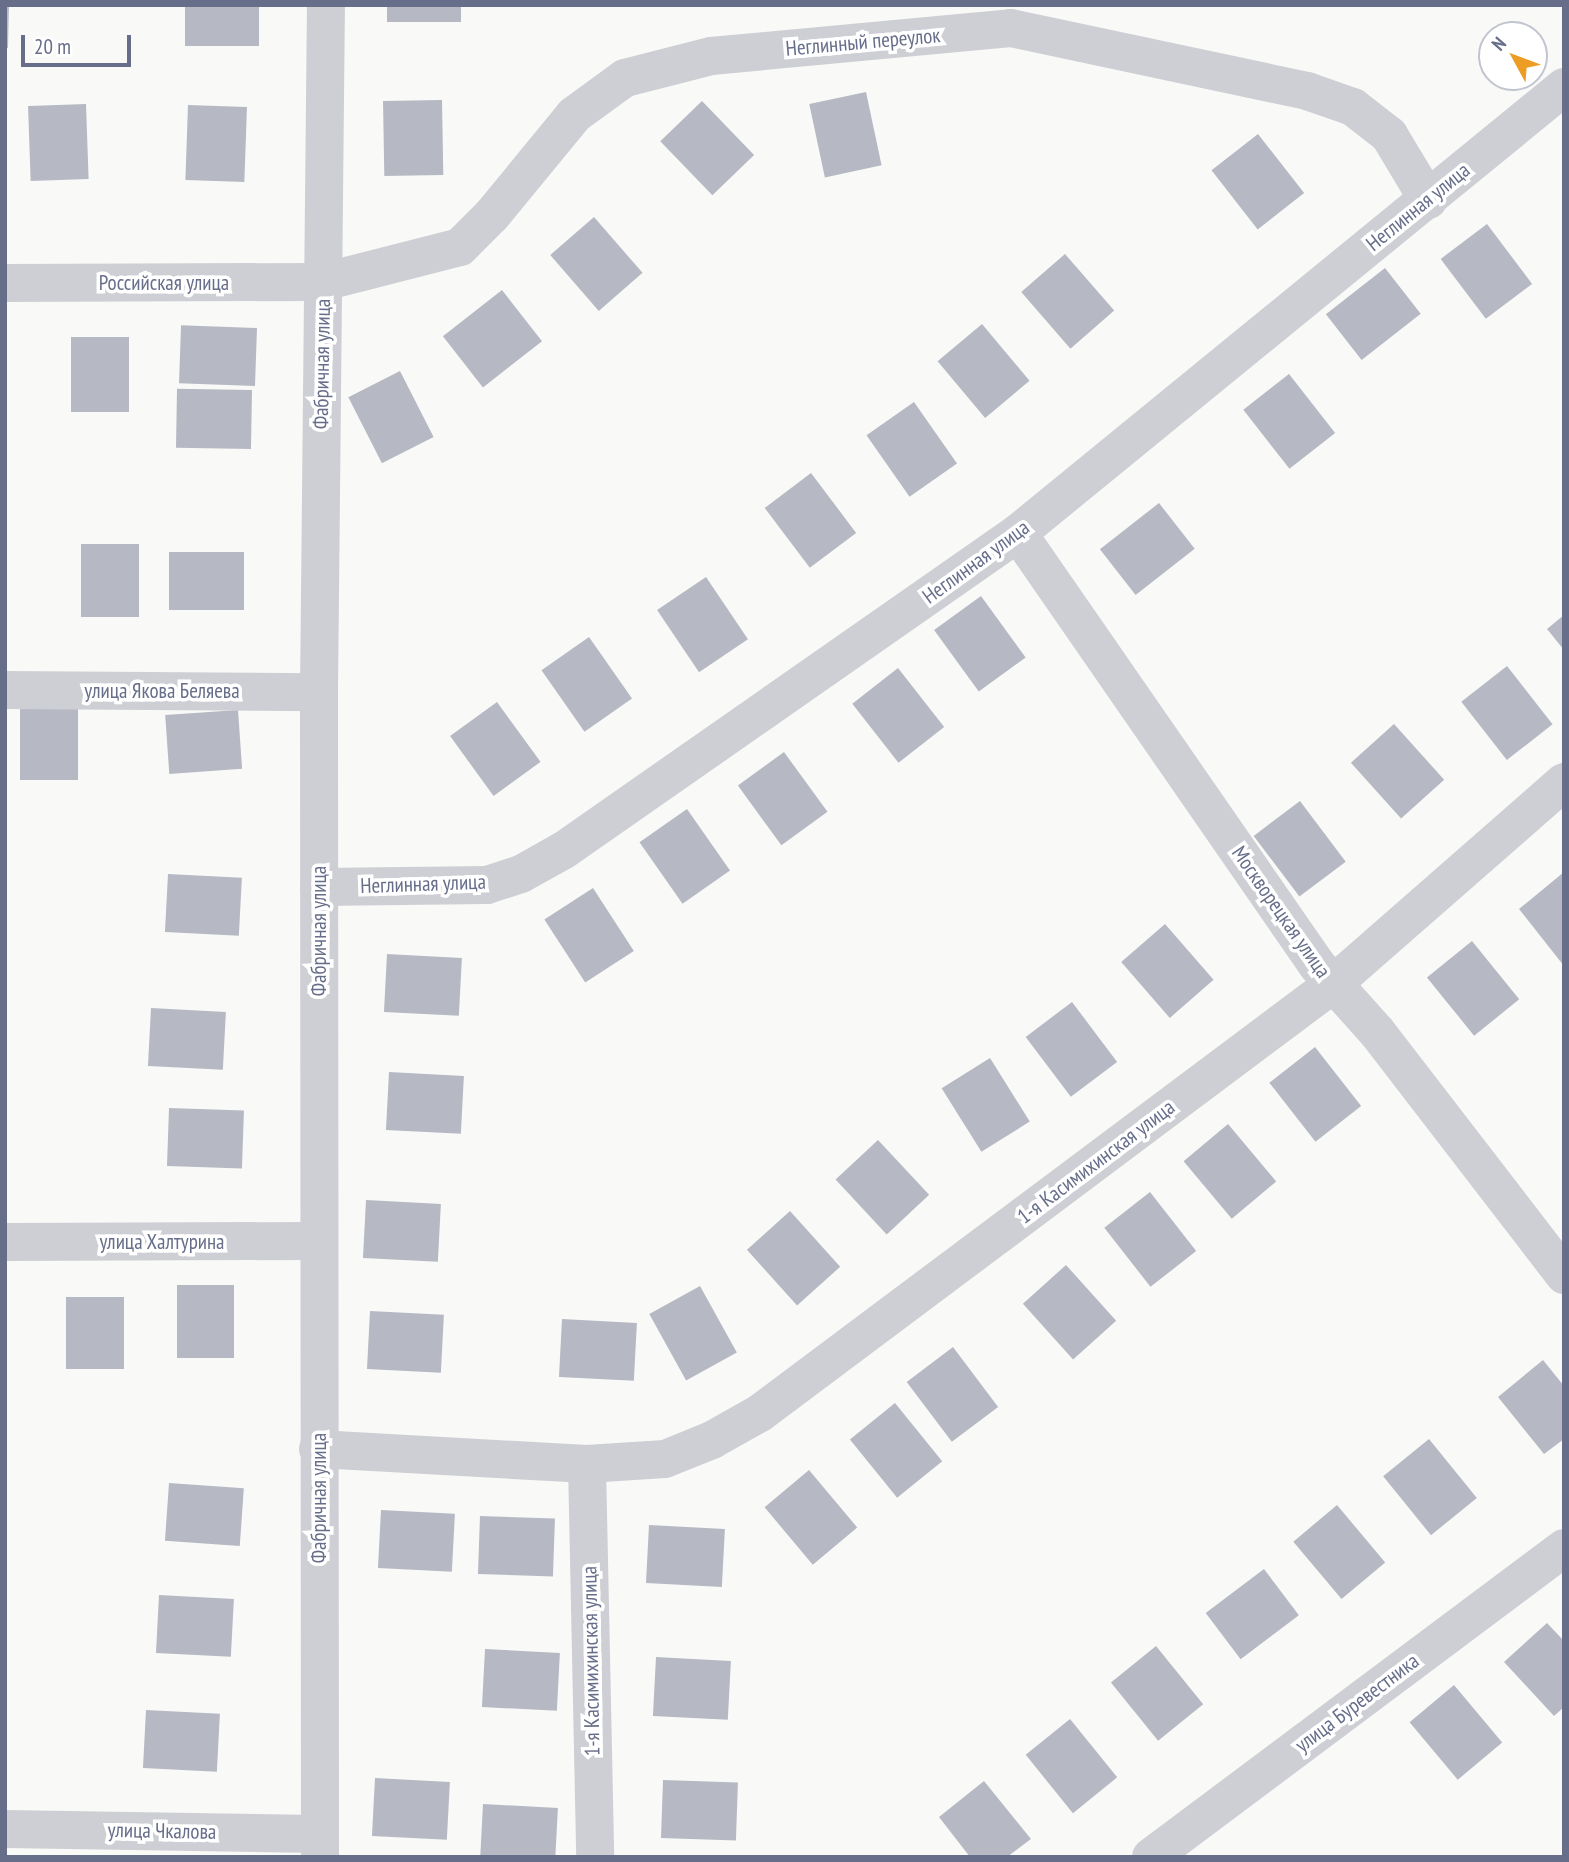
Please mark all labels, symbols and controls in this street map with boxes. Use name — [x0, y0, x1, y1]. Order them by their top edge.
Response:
scale bar — [24, 21, 135, 65]
north arrow — [1478, 21, 1548, 91]
street label: Неглинный переулок — [785, 23, 941, 61]
text: N — [1486, 32, 1511, 55]
text: 20 m — [34, 33, 71, 60]
street label: Неглинная улица — [1361, 158, 1475, 256]
street label: Российская улица — [99, 270, 229, 296]
street label: Фабричная улица — [308, 298, 336, 430]
street label: Неглинная улица — [918, 515, 1034, 609]
street label: улица Якова Беляева — [84, 678, 240, 704]
street label: Москворецкая улица — [1226, 841, 1336, 983]
street label: Фабричная улица — [306, 866, 332, 996]
street label: Неглинная улица — [360, 869, 486, 899]
street label: 1-я Касимихинская улица — [1012, 1095, 1180, 1229]
street label: улица Халтурина — [99, 1229, 225, 1255]
street label: Фабричная улица — [306, 1433, 332, 1563]
street label: 1-я Касимихинская улица — [577, 1566, 605, 1756]
street label: улица Буревестника — [1290, 1648, 1424, 1758]
street label: улица Чкалова — [107, 1817, 217, 1845]

